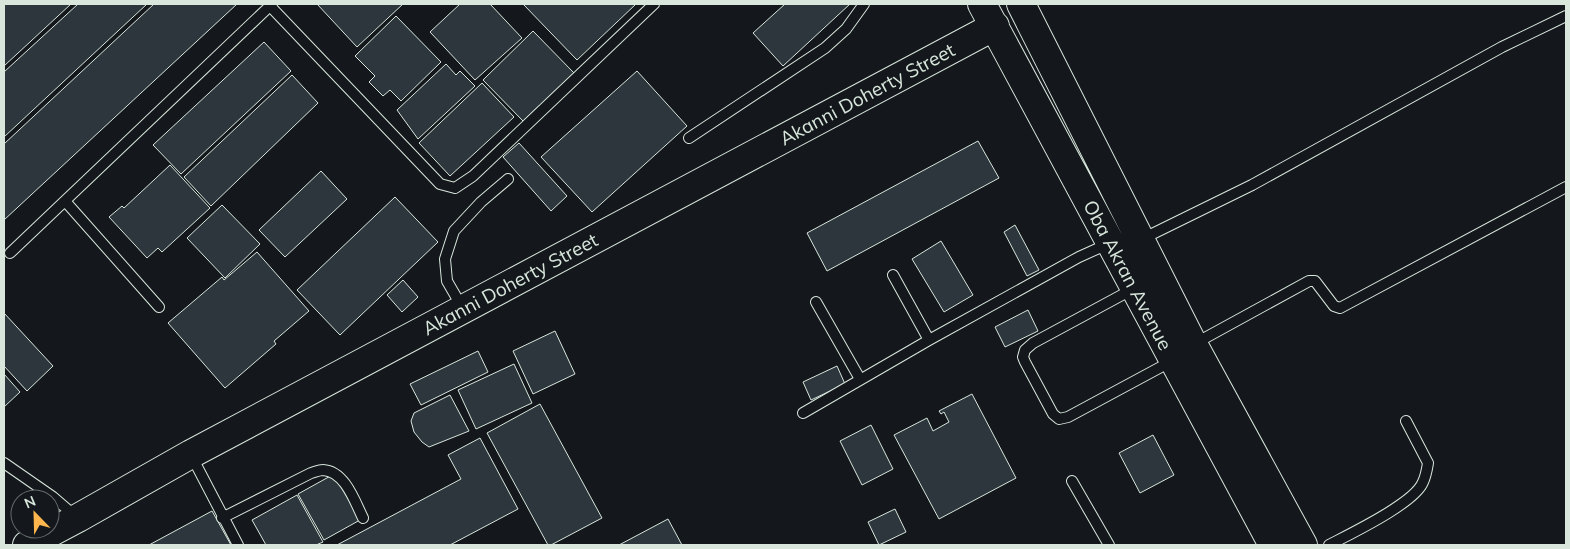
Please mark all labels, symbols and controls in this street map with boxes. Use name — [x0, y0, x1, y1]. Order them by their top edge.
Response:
street label: Akanni Doherty Street — [775, 37, 959, 150]
street label: Oba Akran Avenue — [1078, 196, 1178, 354]
street label: Akanni Doherty Street — [418, 227, 602, 340]
north arrow — [10, 489, 60, 539]
text: N — [22, 492, 38, 512]

